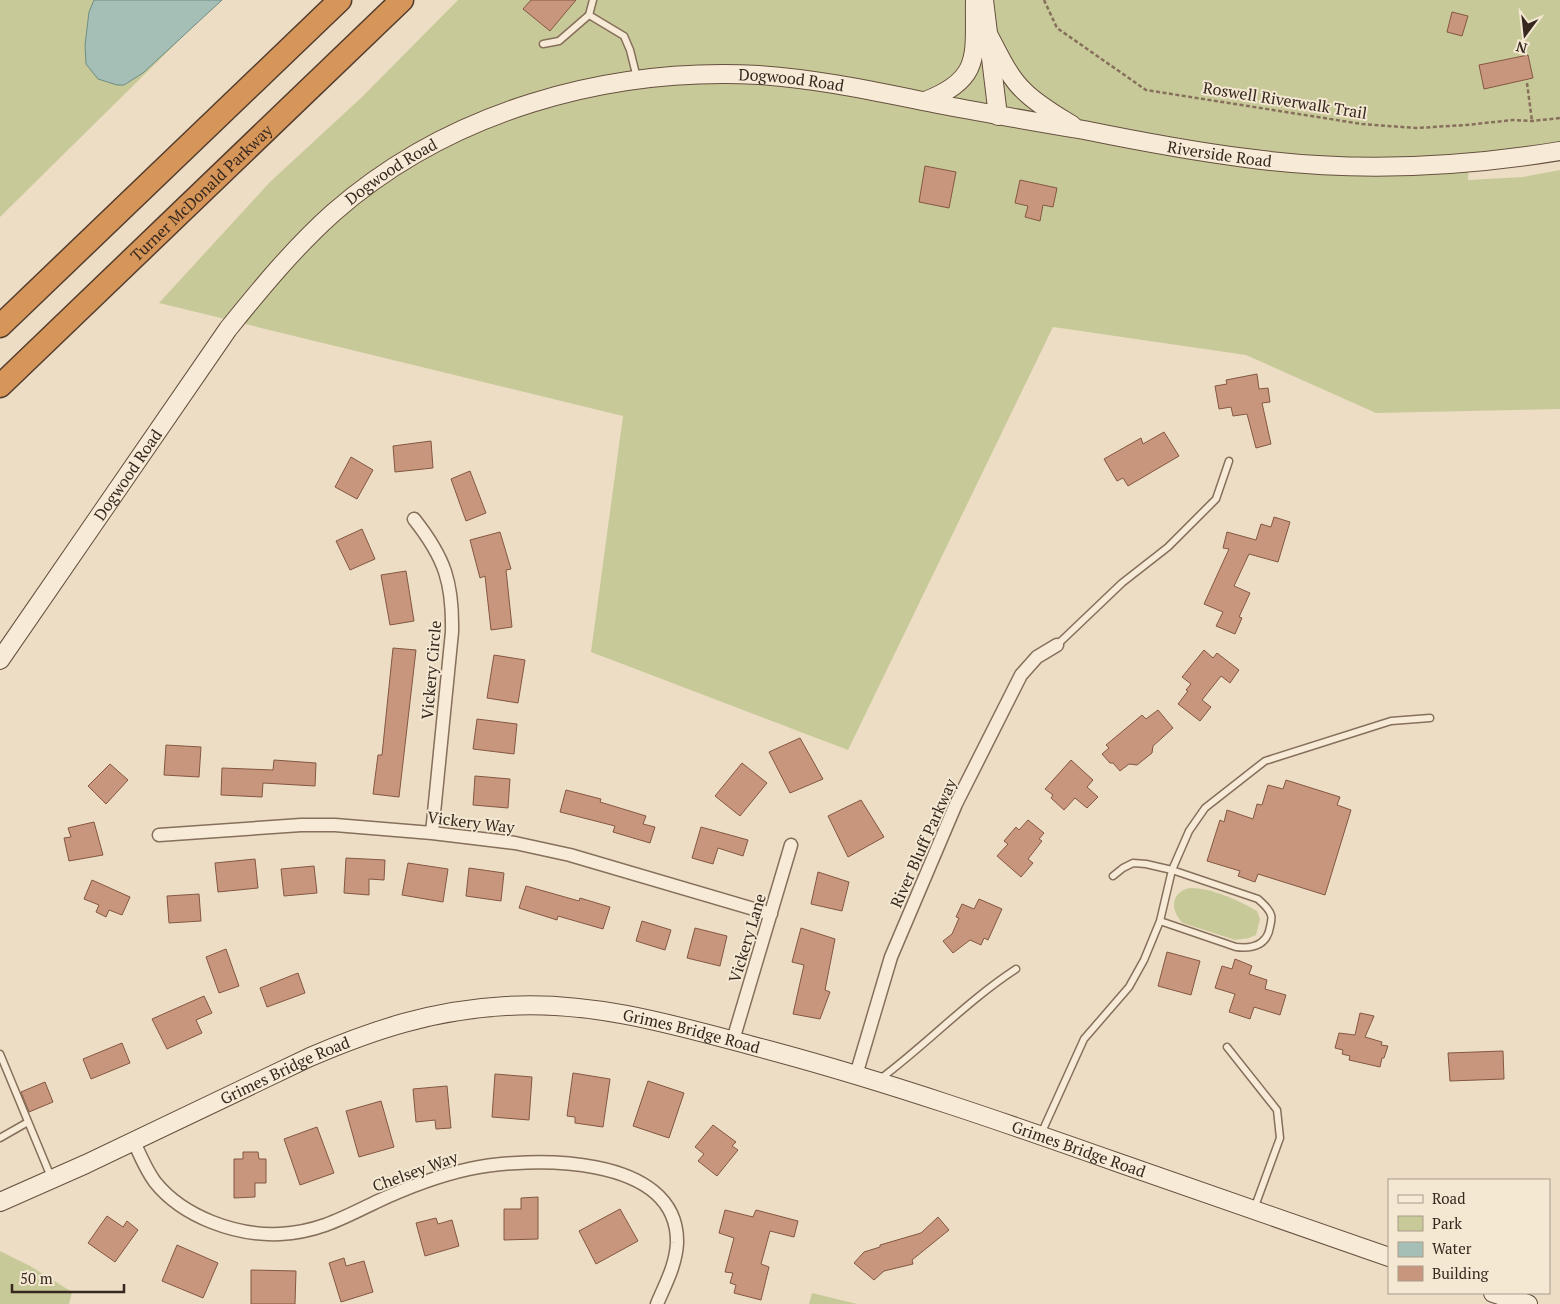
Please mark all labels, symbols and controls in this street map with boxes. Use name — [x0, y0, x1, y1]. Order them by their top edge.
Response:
north arrow — [1500, 10, 1550, 60]
text: N — [1514, 37, 1529, 59]
street label: Dogwood Road — [738, 63, 846, 97]
street label: Roswell Riverwalk Trail — [1201, 76, 1369, 124]
street label: Turner McDonald Parkway — [125, 119, 278, 266]
street label: Dogwood Road — [340, 133, 441, 210]
street label: Riverside Road — [1166, 135, 1273, 172]
street label: Dogwood Road — [88, 425, 167, 525]
street label: Vickery Circle — [416, 620, 446, 720]
street label: River Bluff Parkway — [885, 774, 962, 911]
street label: Vickery Way — [426, 806, 517, 838]
street label: Vickery Lane — [723, 891, 771, 985]
street label: Grimes Bridge Road — [621, 1004, 763, 1058]
street label: Grimes Bridge Road — [216, 1031, 353, 1109]
street label: Grimes Bridge Road — [1009, 1115, 1149, 1182]
street label: Chelsey Way — [369, 1145, 462, 1197]
legend — [1388, 1179, 1550, 1294]
text: Road — [1432, 1188, 1465, 1208]
text: Park — [1432, 1213, 1462, 1233]
text: Water — [1432, 1238, 1472, 1258]
scale bar — [12, 1262, 125, 1294]
text: Building — [1432, 1263, 1490, 1283]
text: 50 m — [20, 1268, 53, 1288]

